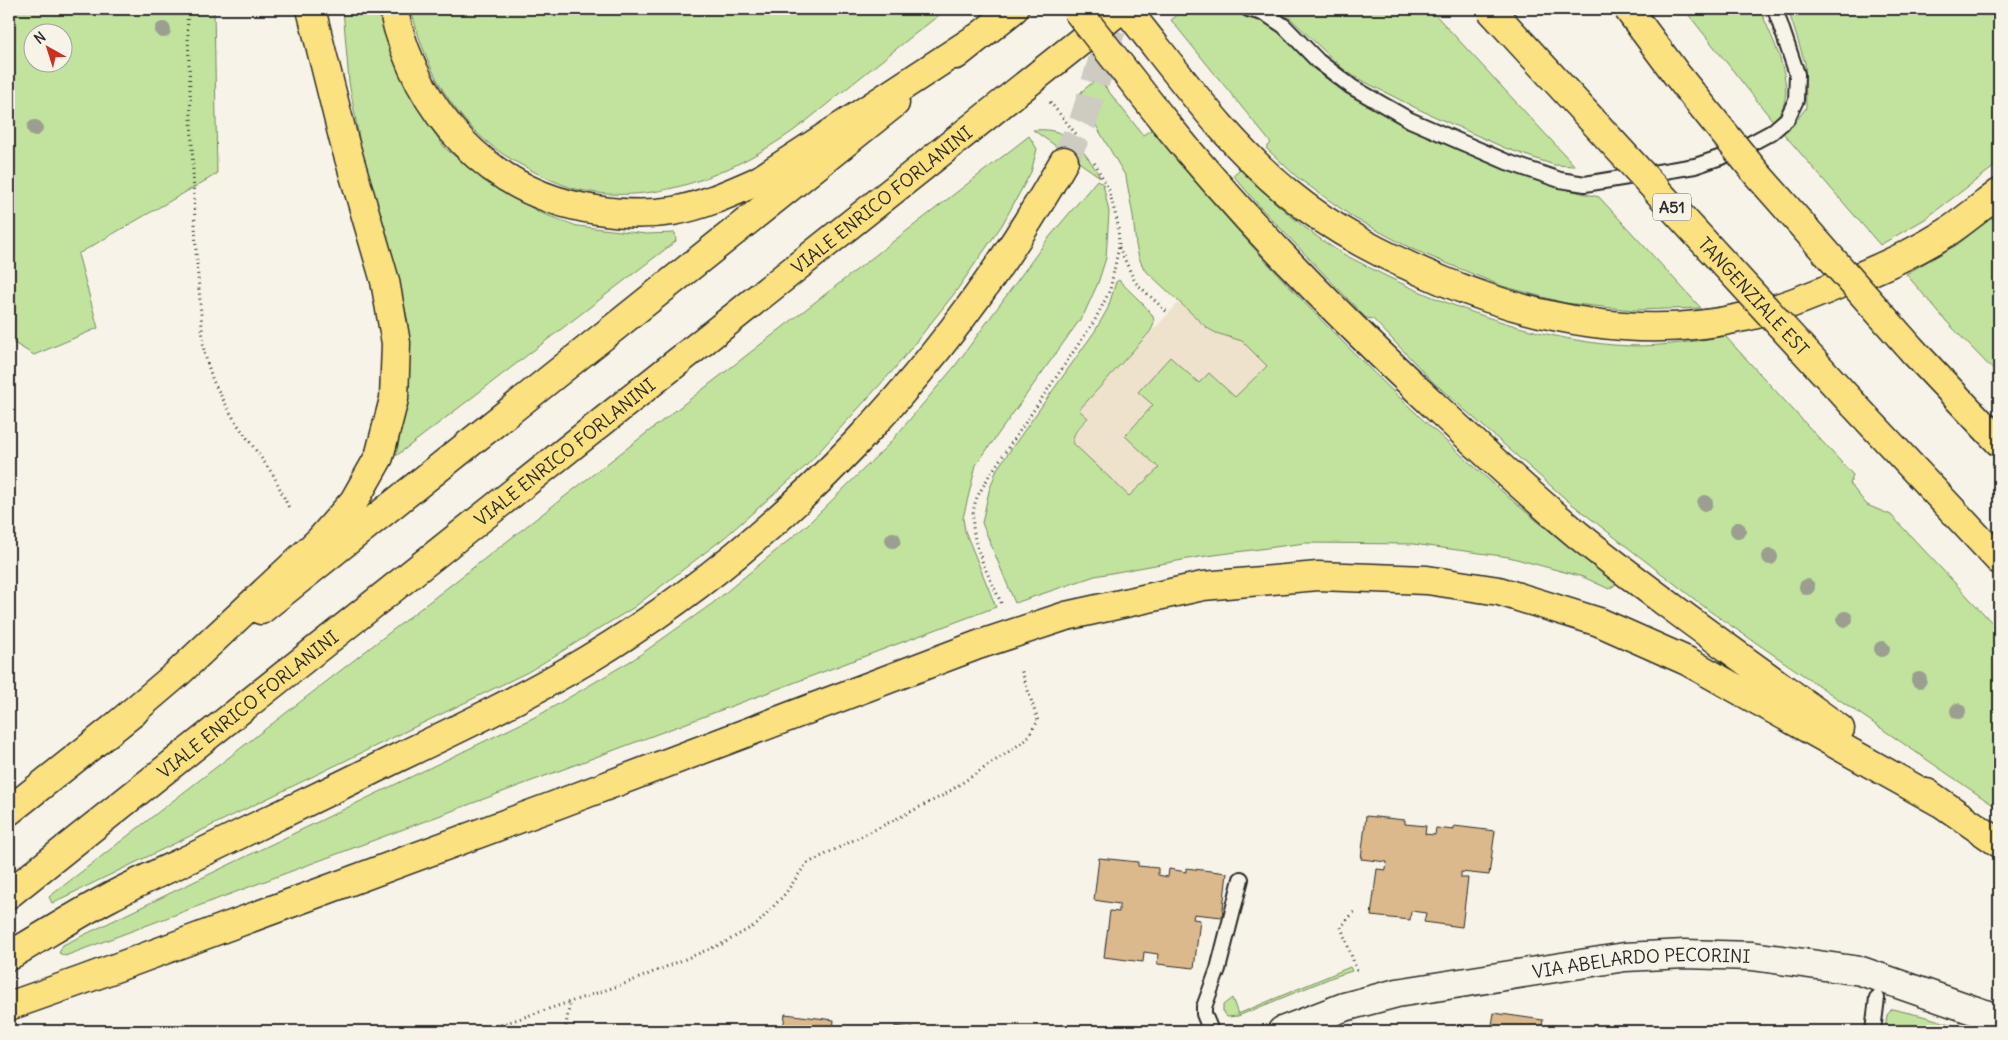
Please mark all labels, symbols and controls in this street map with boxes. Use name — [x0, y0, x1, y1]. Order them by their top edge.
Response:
north arrow — [22, 22, 72, 72]
text: N — [30, 28, 49, 48]
street label: VIALE ENRICO FORLANINI — [786, 121, 977, 279]
road number: A51 — [1653, 193, 1691, 220]
street label: TANGENZIALE EST — [1694, 232, 1814, 360]
street label: VIALE ENRICO FORLANINI — [469, 373, 660, 531]
street label: VIALE ENRICO FORLANINI — [153, 625, 343, 783]
street label: VIA ABELARDO PECORINI — [1531, 943, 1751, 983]

